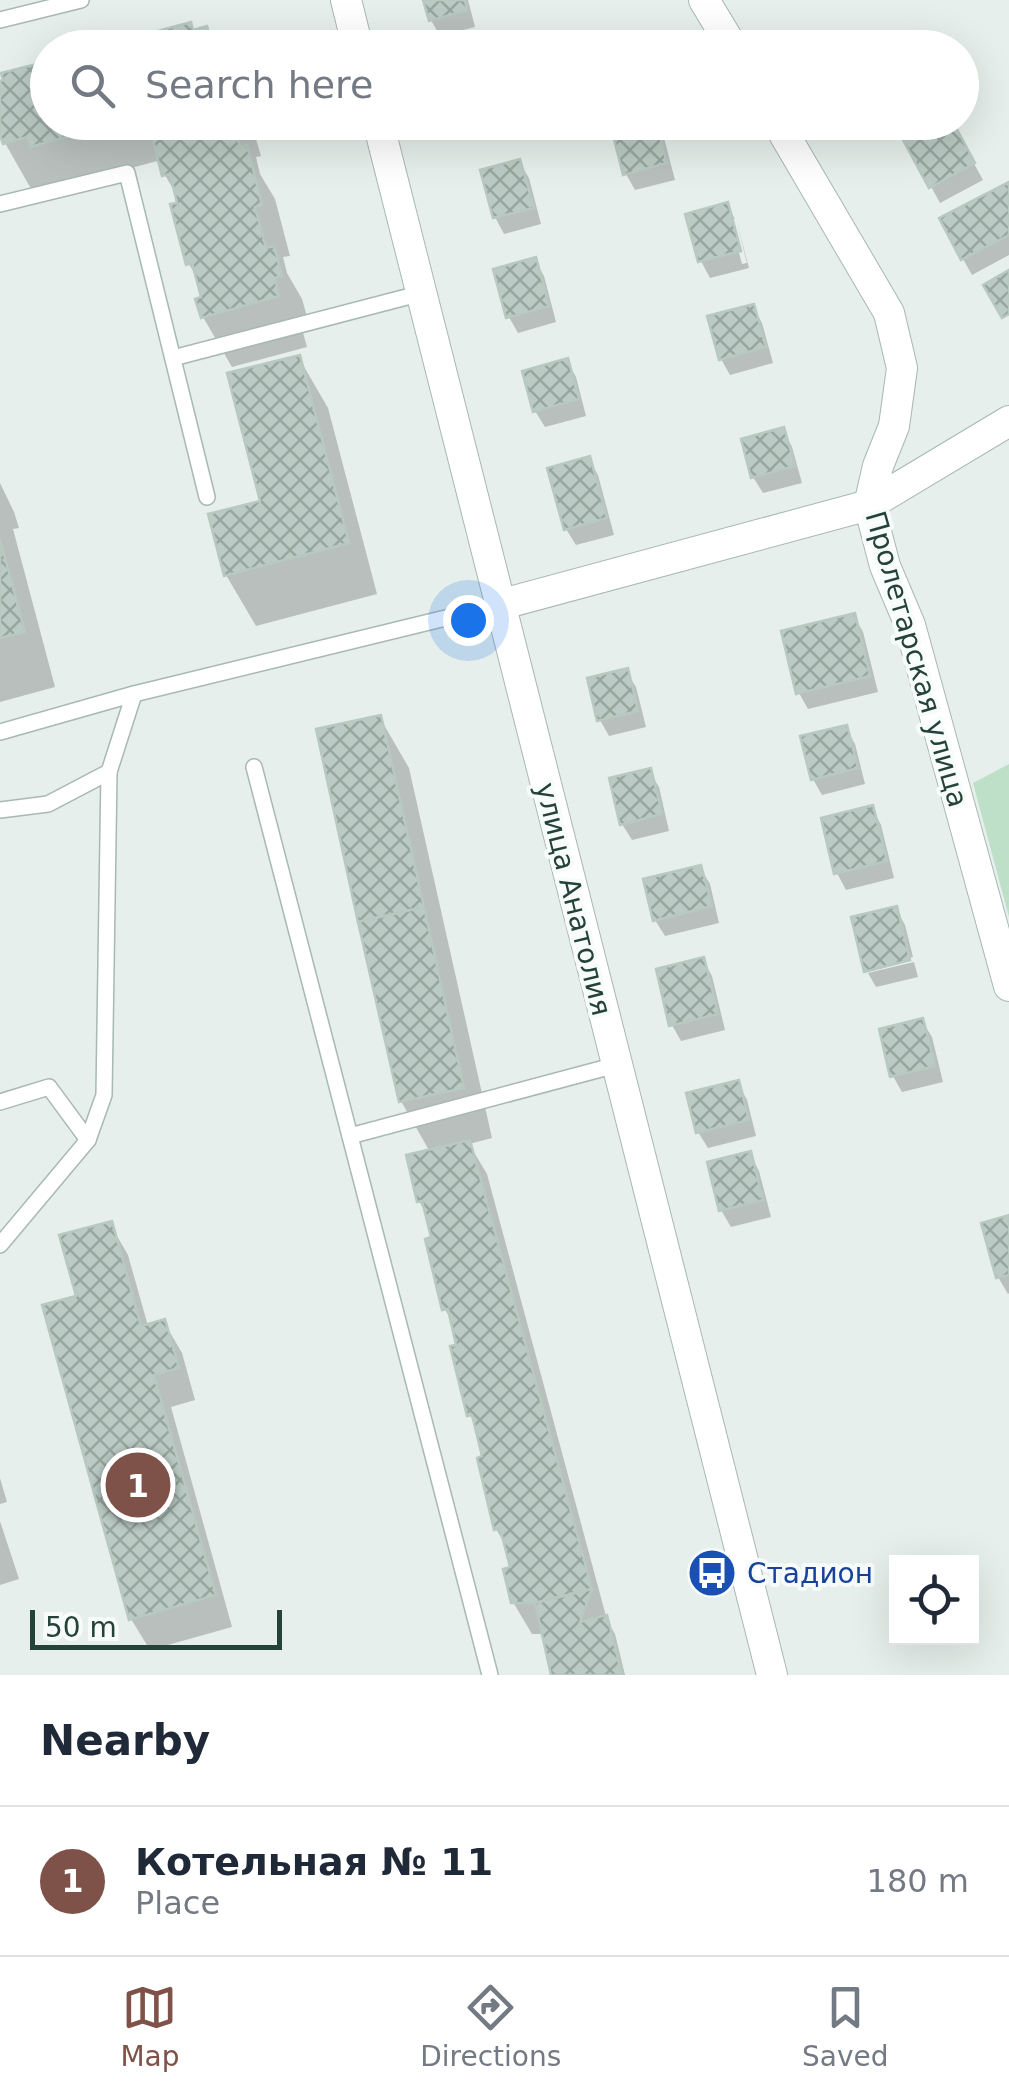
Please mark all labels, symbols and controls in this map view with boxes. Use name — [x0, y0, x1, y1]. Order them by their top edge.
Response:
search box — [30, 30, 979, 140]
icon: search — [65, 58, 120, 113]
text: Search here — [145, 63, 373, 107]
street label: Пролетарская улица — [858, 507, 975, 811]
your location — [443, 595, 494, 646]
street label: улица Анатолия — [529, 779, 618, 1019]
pin: 1 — [106, 1448, 170, 1522]
bus stop icon: Стадион — [686, 1547, 738, 1599]
map controls — [889, 1555, 979, 1645]
button: locate — [889, 1555, 979, 1645]
place label: Стадион — [747, 1557, 873, 1590]
scale bar — [30, 1605, 282, 1650]
text: 50 m — [45, 1611, 117, 1644]
text: Nearby — [40, 1716, 210, 1765]
text: Котельная № 11 — [135, 1840, 493, 1884]
text: 1 — [61, 1862, 84, 1900]
text: 180 m — [867, 1862, 969, 1900]
text: Place — [135, 1884, 220, 1922]
tab: Map — [120, 1980, 179, 2073]
tab: Directions — [420, 1980, 561, 2073]
tab: Saved — [802, 1980, 889, 2073]

